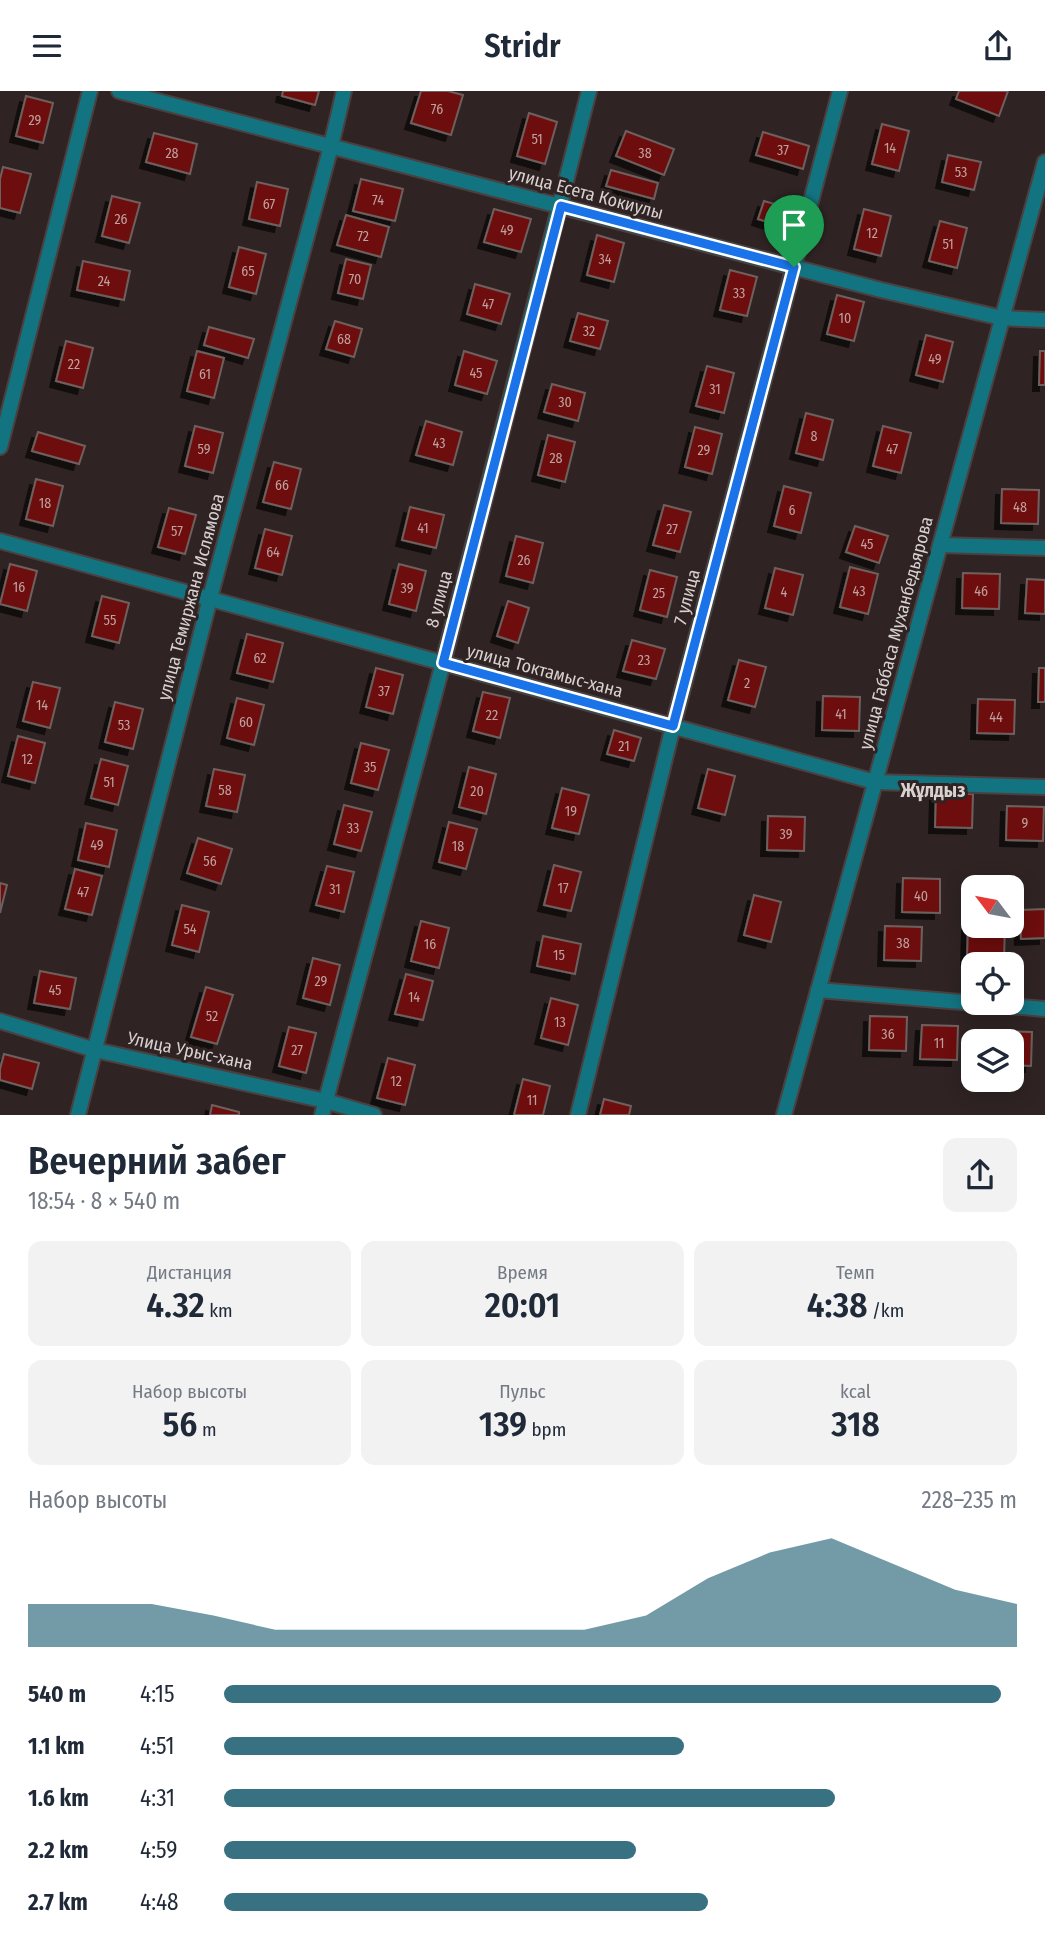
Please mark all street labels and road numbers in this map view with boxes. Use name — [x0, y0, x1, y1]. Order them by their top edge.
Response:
street label: улица Есета Кокиулы — [506, 162, 666, 224]
street label: улица Темиржана Ислямова — [153, 491, 229, 703]
street label: улица Габбаса Муханбедьярова — [854, 514, 938, 752]
street label: 7 улица — [669, 567, 705, 627]
street label: 8 улица — [421, 568, 457, 630]
street label: улица Токтамыс-хана — [465, 640, 626, 702]
street label: Улица Урыс-хана — [124, 1027, 255, 1075]

